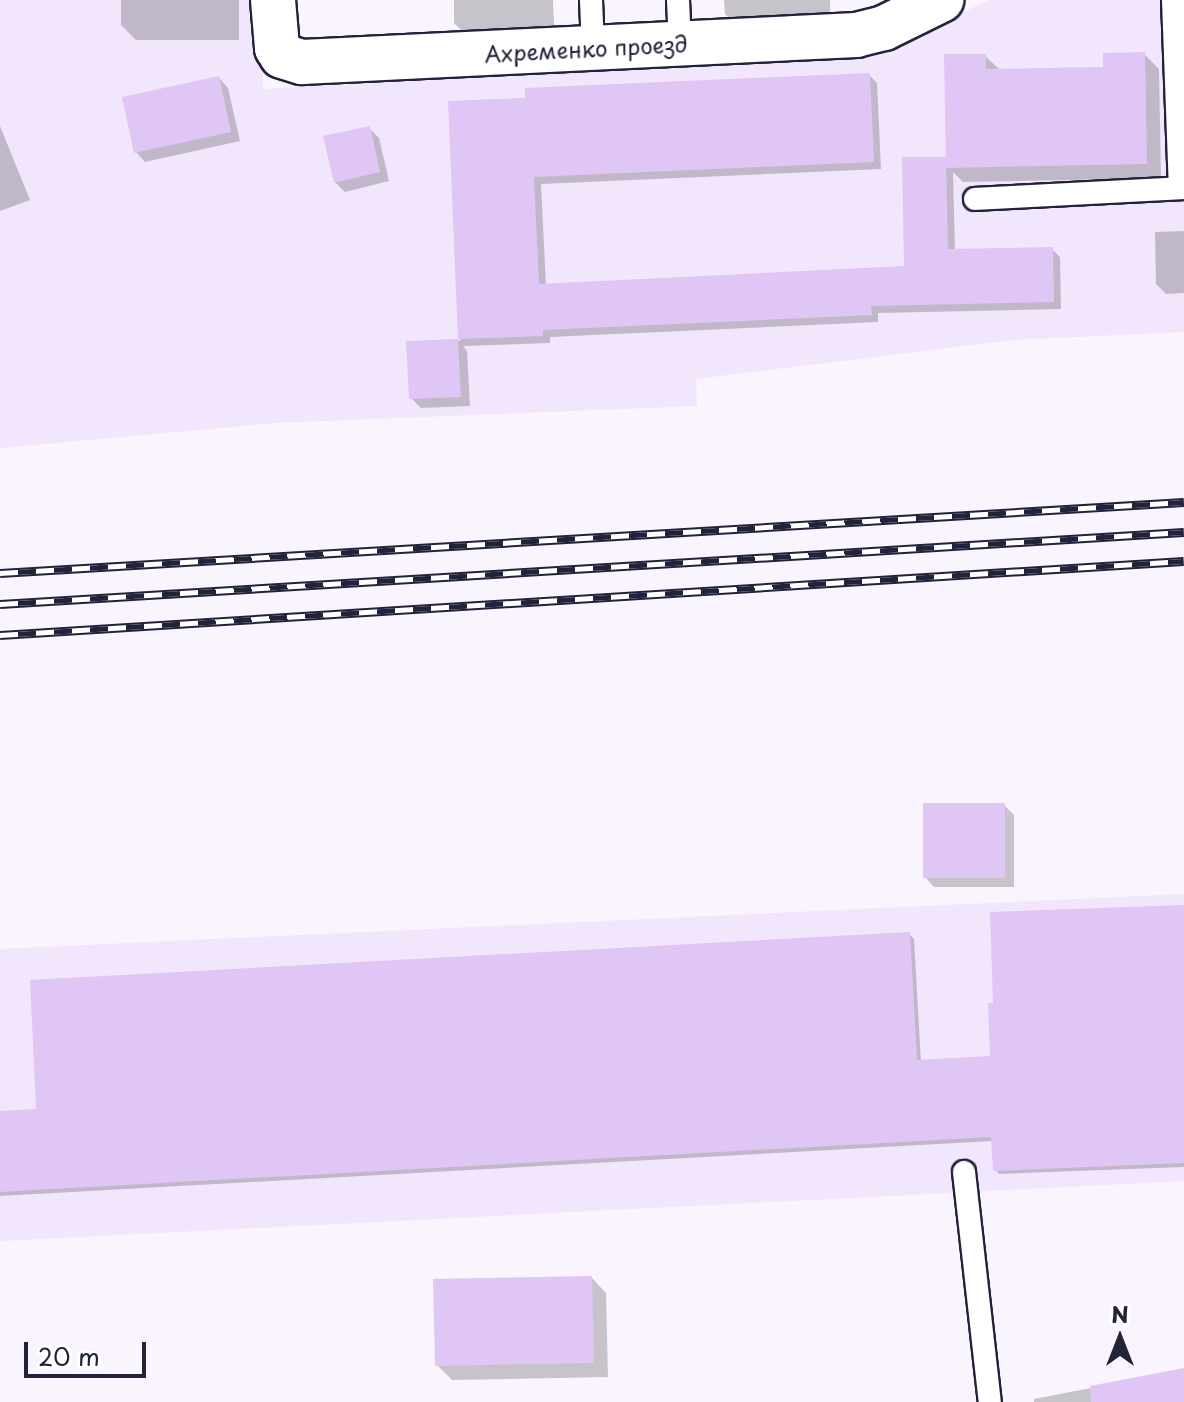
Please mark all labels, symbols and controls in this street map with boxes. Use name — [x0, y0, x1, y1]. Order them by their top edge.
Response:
street label: Ахременко проезд — [484, 29, 688, 67]
text: N — [1111, 1297, 1129, 1330]
north arrow — [1080, 1298, 1160, 1378]
scale bar — [28, 1326, 150, 1376]
text: 20 m — [38, 1338, 100, 1374]

